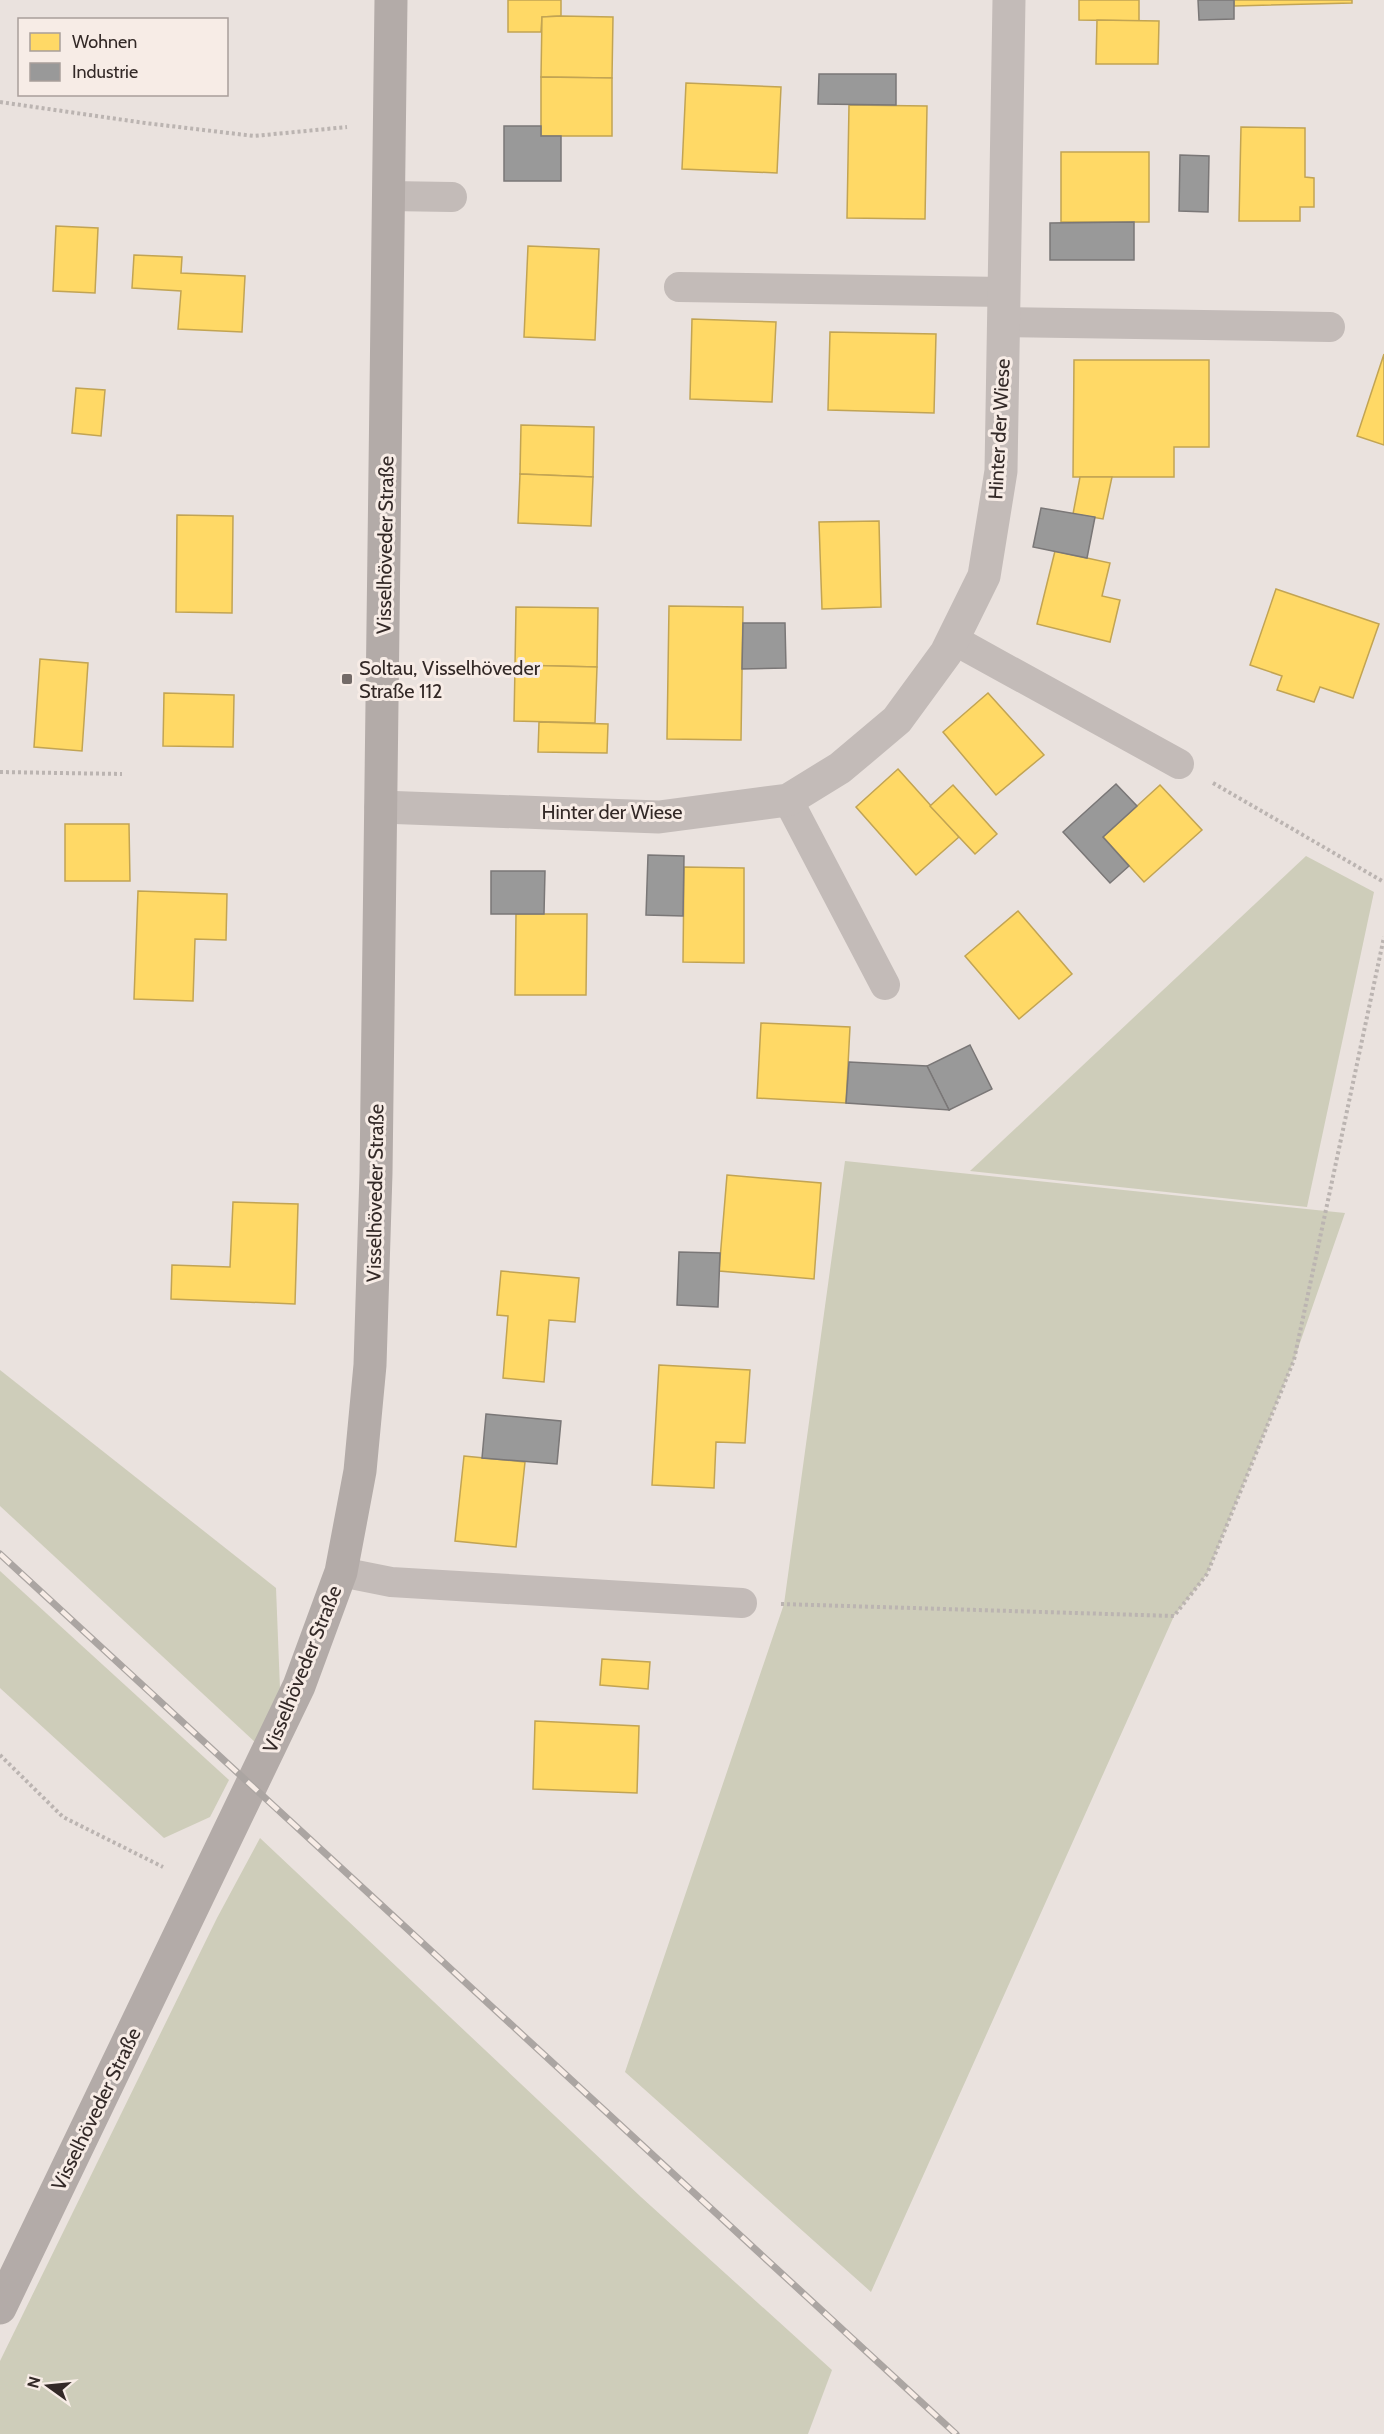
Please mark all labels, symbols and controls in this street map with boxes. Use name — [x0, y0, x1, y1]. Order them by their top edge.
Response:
legend — [18, 18, 228, 96]
text: Wohnen — [72, 31, 137, 53]
text: Industrie — [72, 61, 138, 83]
street label: Hinter der Wiese — [983, 358, 1015, 500]
street label: Visselhöveder Straße — [371, 456, 399, 634]
place label: Soltau, Visselhöveder Straße 112 — [359, 656, 541, 703]
marker: Soltau, Visselhöveder Straße 112 — [340, 672, 354, 686]
street label: Hinter der Wiese — [542, 800, 682, 824]
street label: Visselhöveder Straße — [361, 1104, 389, 1282]
street label: Visselhöveder Straße — [258, 1582, 346, 1756]
street label: Visselhöveder Straße — [46, 2024, 146, 2194]
north arrow — [18, 2356, 78, 2416]
text: N — [23, 2374, 45, 2390]

